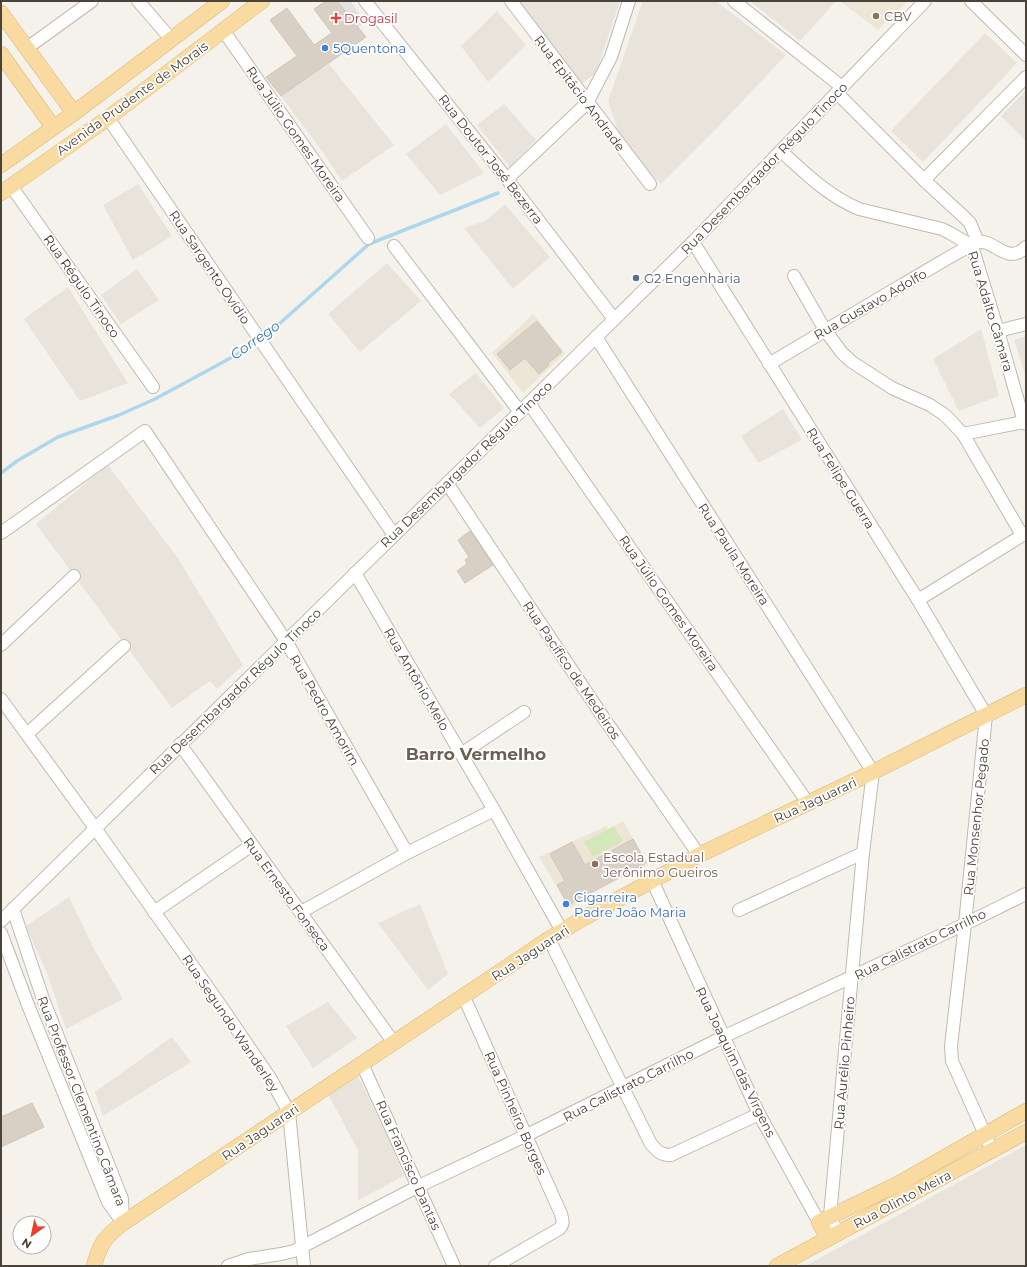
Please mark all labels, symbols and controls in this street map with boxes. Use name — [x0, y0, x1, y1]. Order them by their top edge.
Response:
place label: CBV — [884, 8, 913, 24]
place label: Drogasil — [344, 10, 398, 26]
marker: CBV — [871, 11, 881, 21]
marker: Drogasil — [331, 13, 341, 23]
street label: Rua Epitácio Andrade — [531, 32, 629, 154]
street label: Avenida Prudente de Morais — [53, 38, 211, 158]
place label: 5Quentona — [333, 40, 406, 56]
marker: 5Quentona — [320, 43, 330, 53]
street label: Rua Júlio Gomes Moreira — [243, 63, 349, 205]
street label: Rua Desembargador Régulo Tinoco — [677, 79, 851, 257]
street label: Rua Doutor José Bezerra — [435, 91, 547, 227]
street label: Rua Sargento Ovídio — [166, 207, 254, 327]
street label: Rua Régulo Tinoco — [40, 231, 124, 341]
street label: Rua Adalto Câmara — [965, 249, 1017, 373]
street label: Rua Gustavo Adolfo — [811, 265, 929, 343]
place label: G2 Engenharia — [644, 270, 741, 286]
marker: G2 Engenharia — [631, 273, 641, 283]
water label: Corrego — [227, 316, 283, 364]
street label: Rua Desembargador Régulo Tinoco — [377, 377, 555, 551]
street label: Rua Felipe Guerra — [803, 424, 879, 532]
street label: Rua Paula Moreira — [695, 500, 773, 608]
street label: Rua Júlio Gomes Moreira — [616, 532, 722, 674]
street label: Rua Pacífico de Medeiros — [520, 598, 624, 742]
street label: Rua Desembargador Régulo Tinoco — [146, 604, 324, 778]
street label: Rua Antônio Melo — [381, 625, 453, 733]
street label: Rua Pedro Amorim — [287, 652, 363, 768]
street label: Rua Monsenhor Pegado — [960, 738, 992, 896]
district label: Barro Vermelho — [406, 744, 546, 764]
street label: Rua Jaguarari — [771, 774, 859, 826]
street label: Rua Ernesto Fonseca — [240, 834, 334, 954]
place label: Escola Estadual Jerônimo Gueiros — [602, 849, 718, 880]
marker: Escola Estadual Jerônimo Gueiros — [590, 859, 600, 869]
place label: Cigarreira Padre João Maria — [574, 889, 686, 920]
marker: Cigarreira Padre João Maria — [561, 899, 571, 909]
street label: Rua Calistrato Carrilho — [852, 905, 988, 983]
street label: Rua Jaguarari — [488, 922, 572, 984]
street label: Rua Segundo Wanderley — [179, 951, 283, 1095]
street label: Rua Joaquim das Virgens — [693, 984, 779, 1140]
street label: Rua Professor Clementino Câmara — [34, 994, 130, 1208]
street label: Rua Aurélio Pinheiro — [830, 996, 858, 1130]
street label: Rua Calistrato Carrilho — [560, 1045, 696, 1125]
street label: Rua Pinheiro Borges — [482, 1049, 550, 1177]
street label: Rua Francisco Dantas — [373, 1098, 445, 1232]
street label: Rua Jaguarari — [218, 1100, 302, 1164]
street label: Rua Olinto Meira — [850, 1166, 954, 1232]
north arrow — [12, 1215, 52, 1255]
text: N — [19, 1235, 34, 1252]

